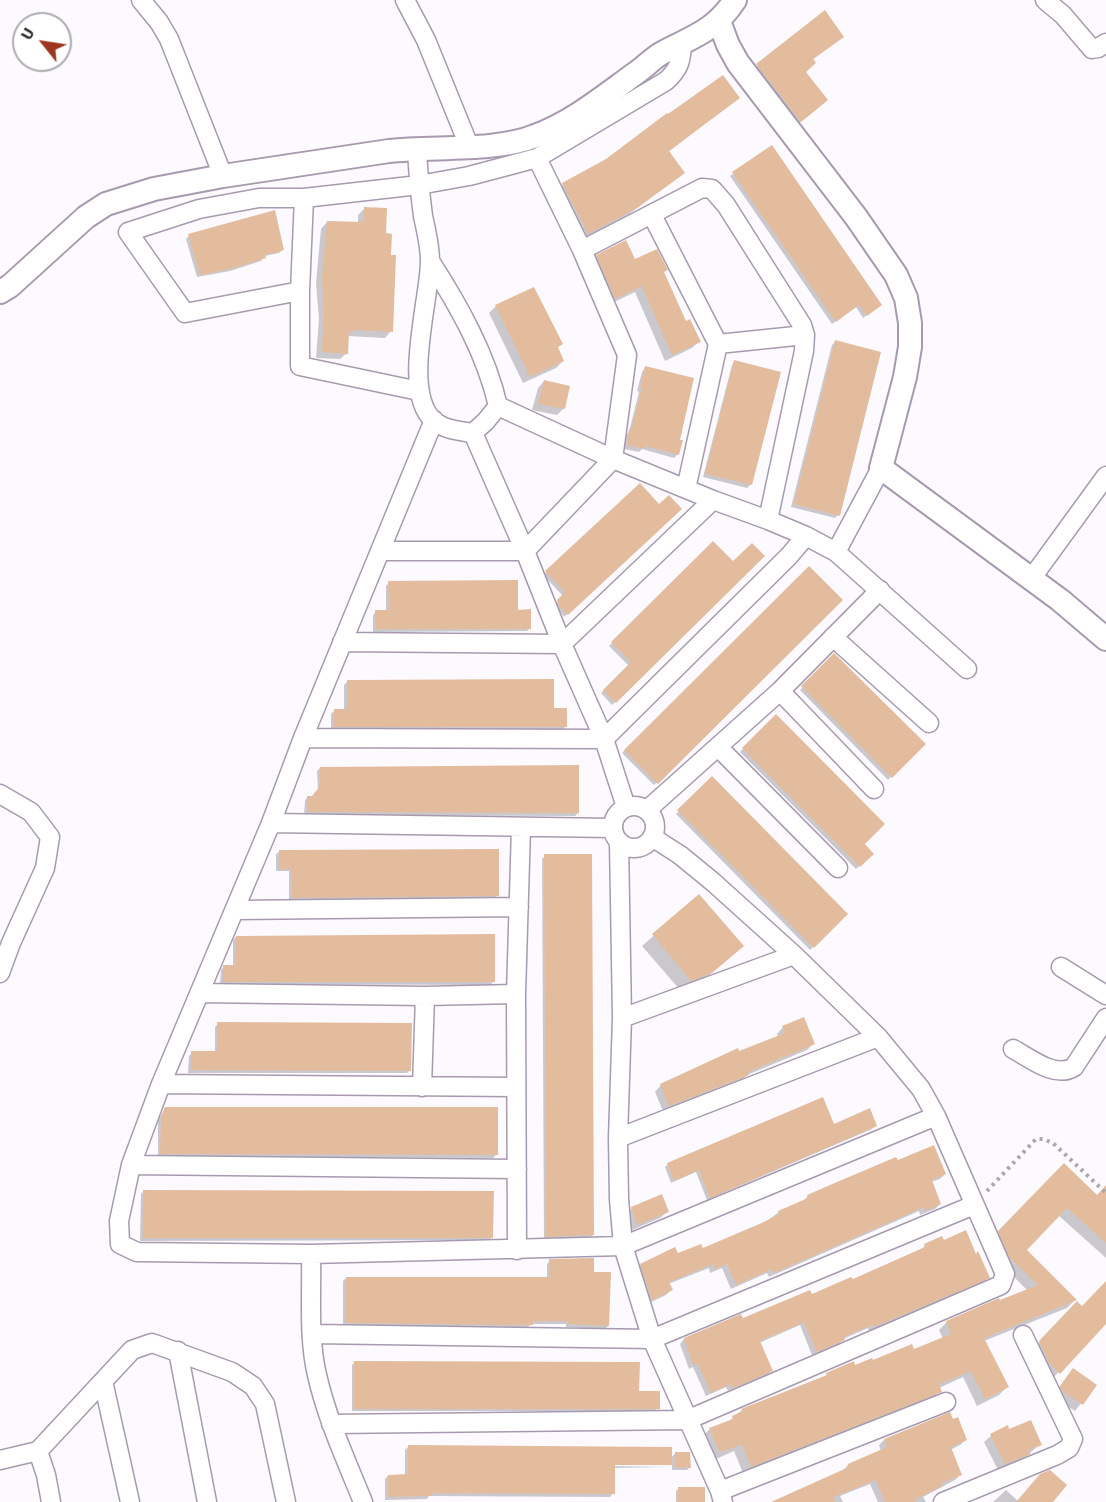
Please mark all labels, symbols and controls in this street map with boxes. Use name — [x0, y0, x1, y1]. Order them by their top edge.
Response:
north arrow — [12, 12, 72, 72]
text: U — [17, 24, 39, 44]

